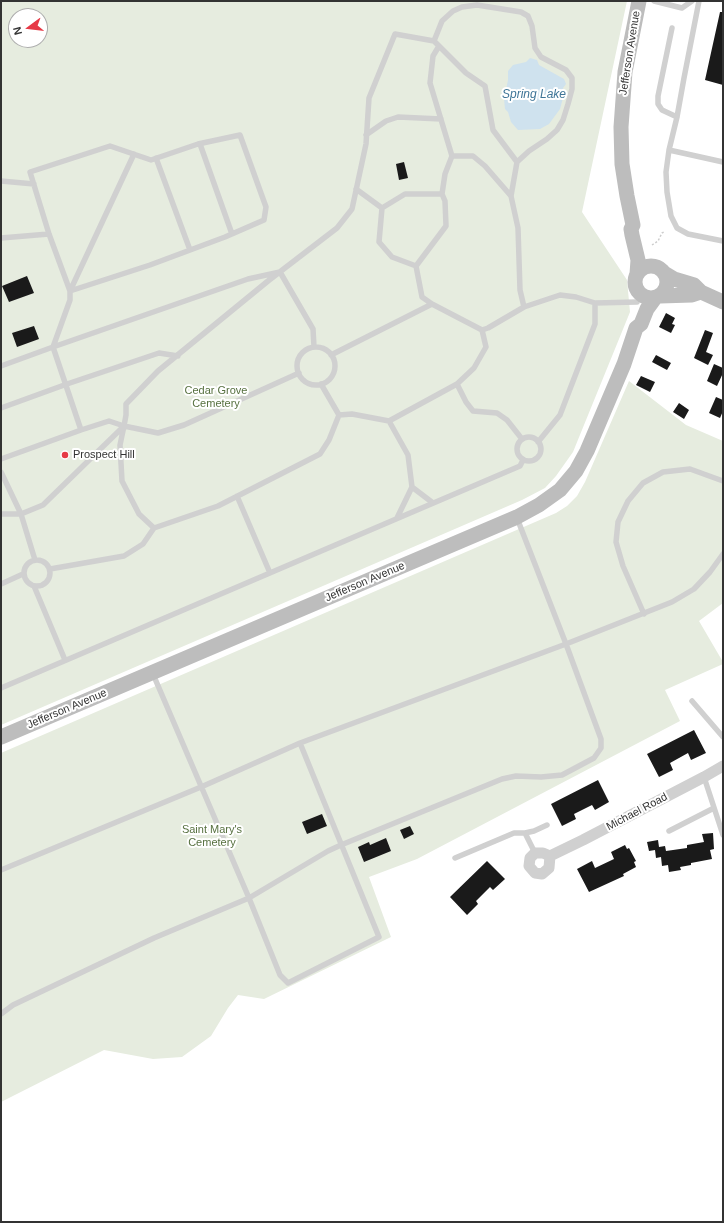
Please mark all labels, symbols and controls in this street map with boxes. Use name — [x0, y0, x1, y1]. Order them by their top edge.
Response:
north arrow — [8, 8, 48, 48]
street label: Jefferson Avenue — [617, 10, 643, 96]
text: N — [11, 25, 24, 36]
water label: Spring Lake — [502, 88, 566, 102]
park label: Cedar Grove Cemetery — [185, 384, 247, 410]
place label: Prospect Hill — [73, 448, 135, 462]
marker: Prospect Hill — [60, 450, 70, 460]
street label: Jefferson Avenue — [323, 559, 407, 605]
street label: Jefferson Avenue — [25, 686, 109, 732]
street label: Michael Road — [604, 790, 670, 834]
park label: Saint Mary's Cemetery — [182, 823, 242, 849]

